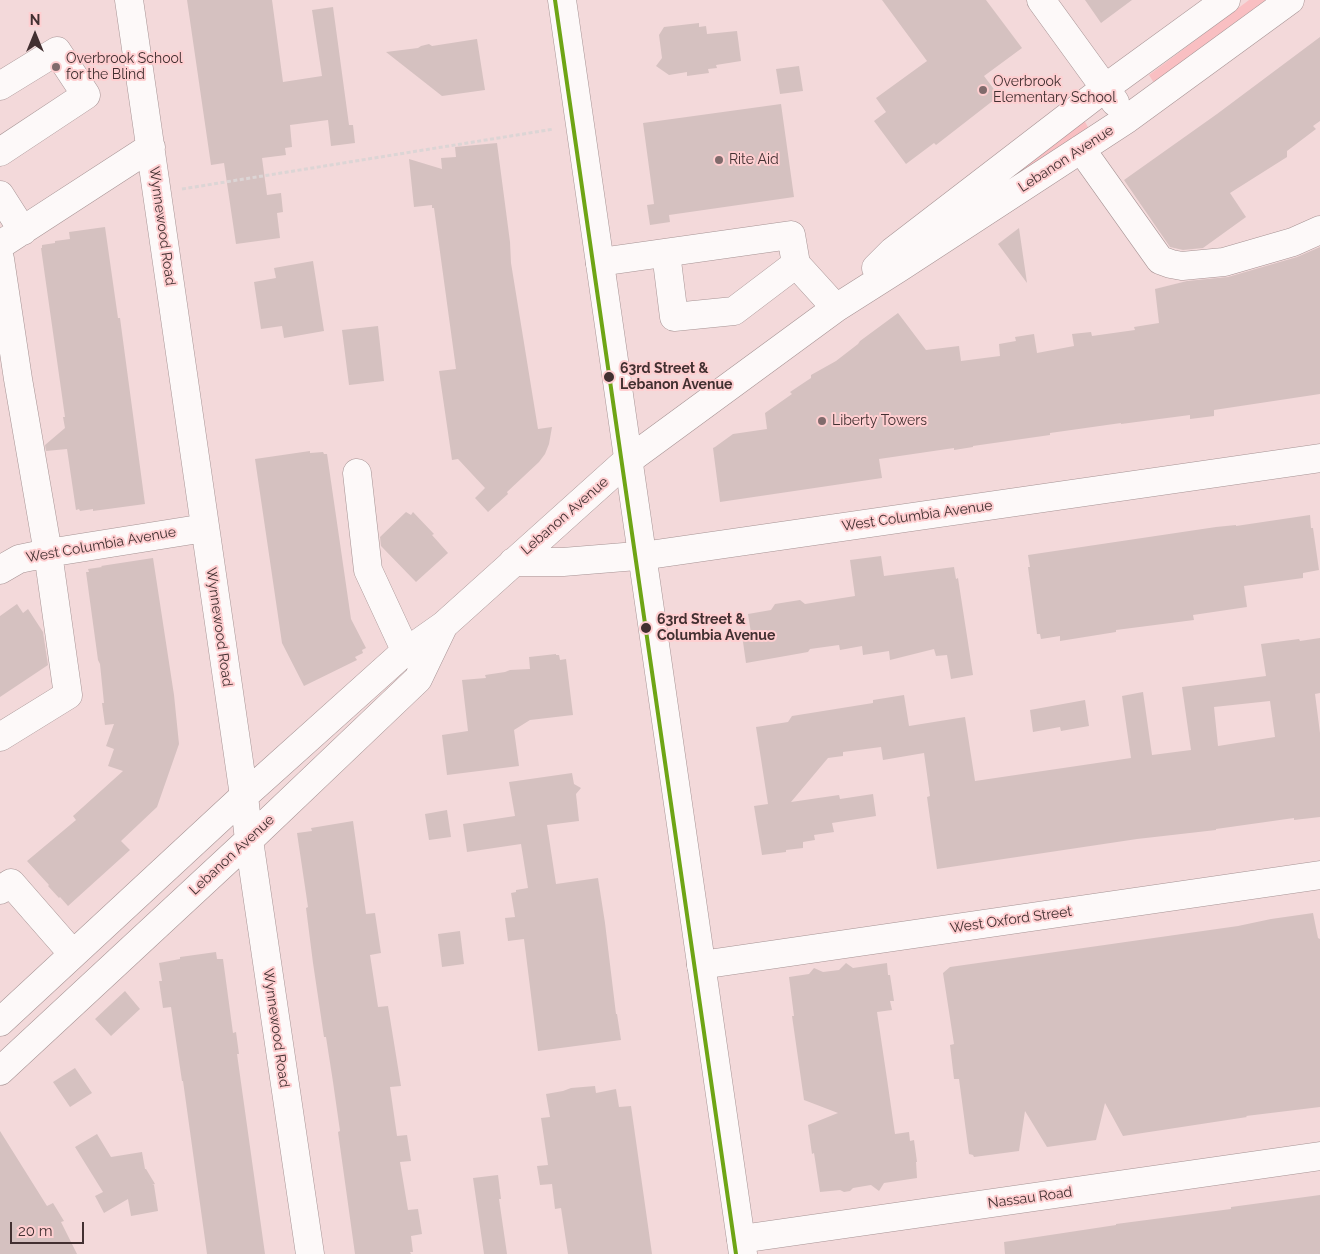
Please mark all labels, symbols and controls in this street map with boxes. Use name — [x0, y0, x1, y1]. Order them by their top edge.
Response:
north arrow — [10, 10, 60, 60]
text: N — [30, 12, 40, 28]
place label: Overbrook School for the Blind — [66, 51, 183, 84]
marker: Overbrook School for the Blind — [50, 61, 62, 73]
place label: Overbrook Elementary School — [993, 74, 1116, 106]
marker: Overbrook Elementary School — [977, 84, 989, 96]
street label: Lebanon Avenue — [1015, 122, 1117, 196]
place label: Rite Aid — [729, 152, 779, 168]
marker: Rite Aid — [713, 154, 725, 166]
street label: Wynnewood Road — [145, 165, 179, 287]
place label: 63rd Street & Lebanon Avenue — [620, 361, 732, 394]
marker: 63rd Street & Lebanon Avenue — [602, 370, 616, 384]
place label: Liberty Towers — [832, 413, 927, 429]
marker: Liberty Towers — [816, 415, 828, 427]
street label: Lebanon Avenue — [518, 474, 612, 558]
street label: West Columbia Avenue — [841, 497, 993, 535]
street label: West Columbia Avenue — [25, 524, 177, 566]
street label: Wynnewood Road — [202, 566, 236, 688]
place label: 63rd Street & Columbia Avenue — [657, 612, 775, 644]
marker: 63rd Street & Columbia Avenue — [639, 621, 653, 635]
street label: Lebanon Avenue — [186, 811, 278, 899]
street label: West Oxford Street — [949, 903, 1073, 937]
street label: Wynnewood Road — [259, 967, 293, 1089]
street label: Nassau Road — [987, 1184, 1073, 1212]
scale bar — [12, 1212, 86, 1244]
text: 20 m — [18, 1222, 53, 1240]

